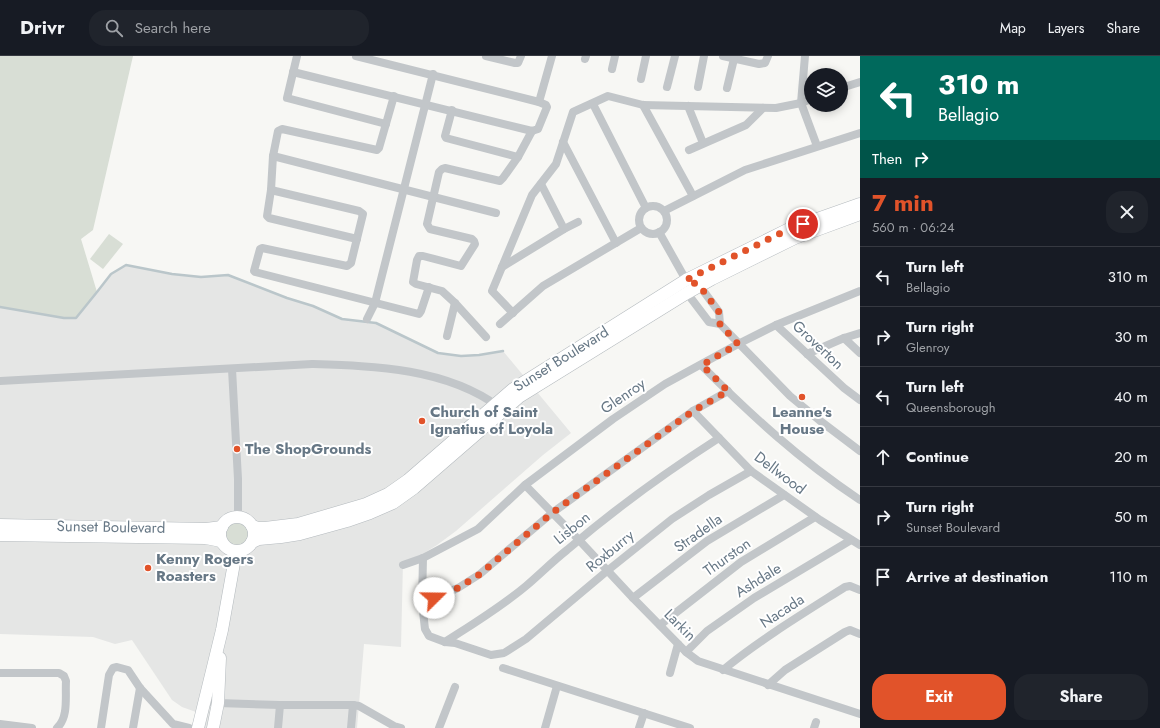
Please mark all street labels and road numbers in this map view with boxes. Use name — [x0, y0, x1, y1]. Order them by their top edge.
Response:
street label: Groverton — [787, 315, 849, 375]
street label: Sunset Boulevard — [509, 321, 613, 397]
street label: Glenroy — [596, 373, 650, 419]
street label: Dellwood — [750, 446, 810, 500]
street label: Lisbon — [549, 506, 595, 550]
street label: Stradella — [669, 508, 727, 558]
street label: Sunset Boulevard — [56, 515, 166, 539]
street label: Roxburry — [581, 524, 639, 577]
street label: Thurston — [699, 533, 755, 581]
street label: Ashdale — [731, 557, 786, 603]
street label: Nacada — [755, 588, 809, 634]
street label: Larkin — [659, 604, 701, 646]

